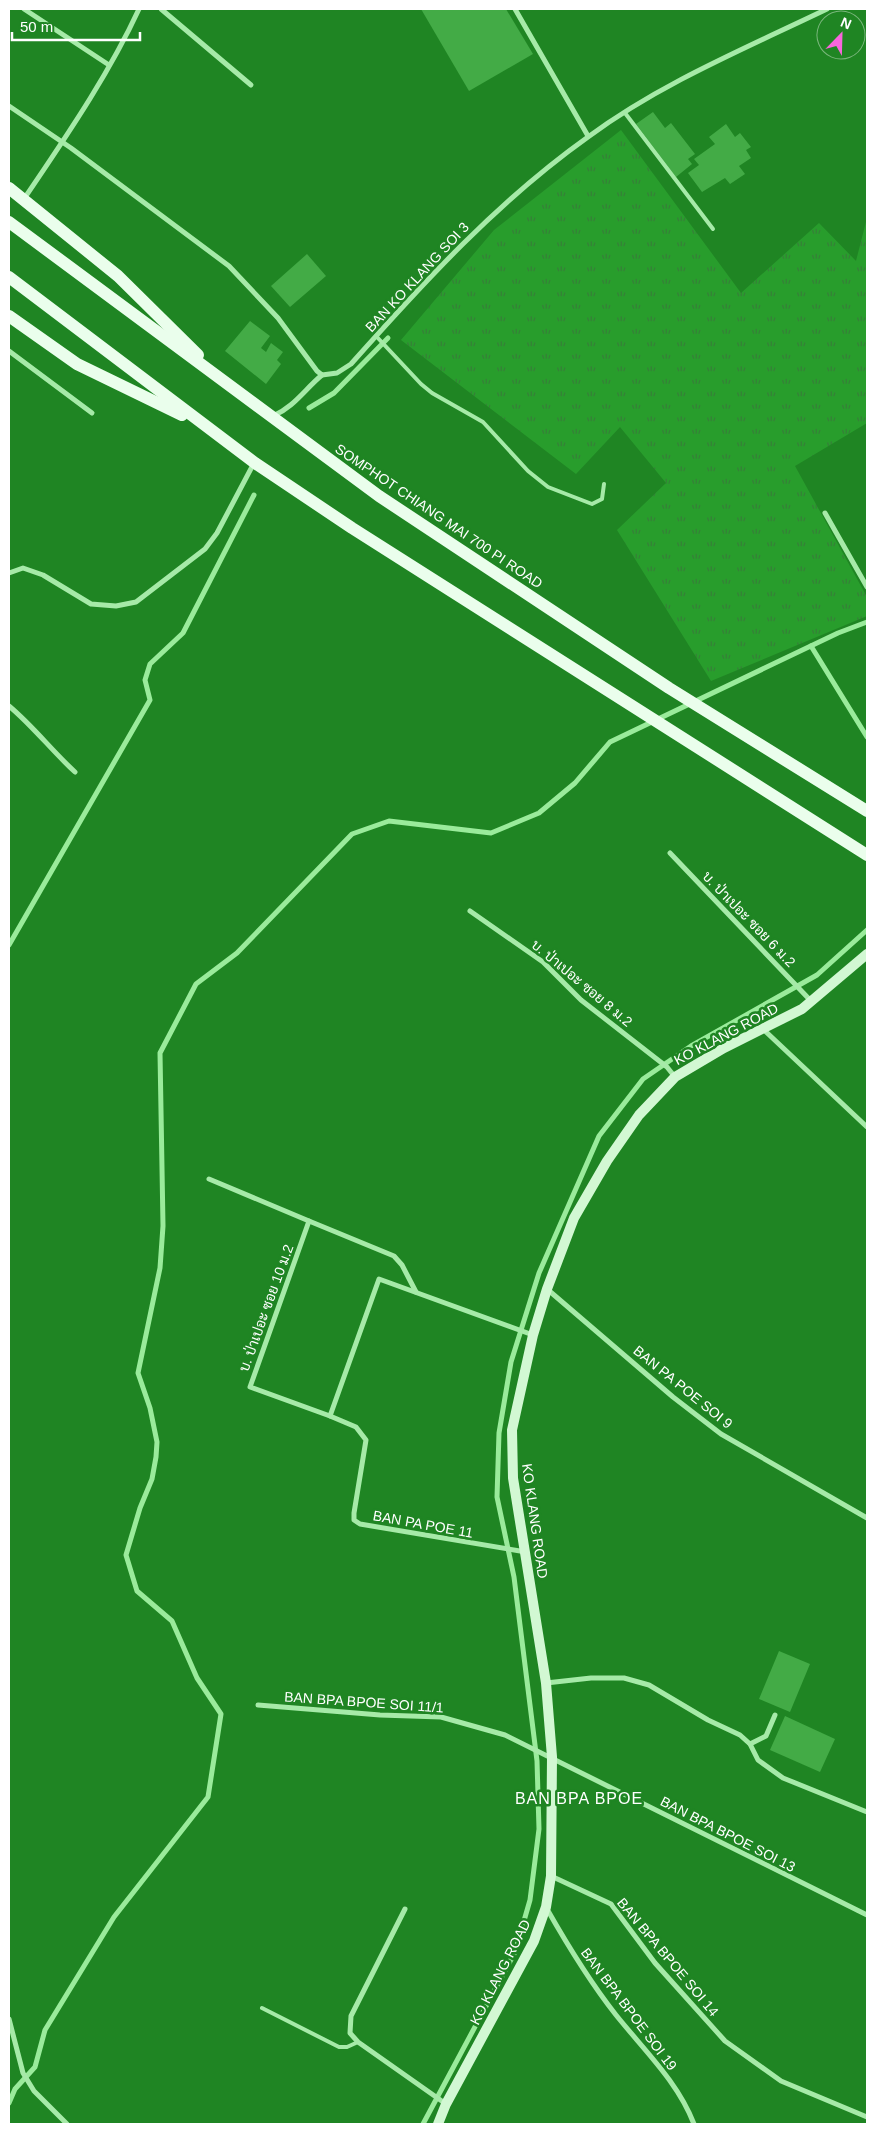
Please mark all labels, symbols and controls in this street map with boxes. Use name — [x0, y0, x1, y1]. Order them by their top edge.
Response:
scale bar — [12, 10, 140, 42]
north arrow — [816, 10, 866, 60]
text: N — [838, 14, 854, 32]
text: 50 m — [20, 18, 53, 35]
street label: BAN KO KLANG SOI 3 — [362, 219, 472, 335]
street label: SOMPHOT CHIANG MAI 700 PI ROAD — [332, 440, 546, 592]
street label: บ. ป่าเปอะ ซอย 6 ม.2 — [699, 868, 799, 970]
street label: บ. ป่าเปอะ ซอย 8 ม.2 — [528, 936, 636, 1030]
street label: KO KLANG ROAD — [671, 1000, 781, 1068]
street label: บ. ป่าเปอะ ซอย 10 ม.2 — [236, 1242, 297, 1374]
street label: BAN PA POE SOI 9 — [630, 1342, 736, 1432]
street label: KO KLANG ROAD — [519, 1462, 551, 1580]
street label: BAN PA POE 11 — [372, 1507, 475, 1541]
street label: BAN BPA BPOE SOI 11/1 — [284, 1688, 444, 1716]
district label: BAN BPA BPOE — [515, 1790, 643, 1807]
street label: BAN BPA BPOE SOI 13 — [658, 1793, 798, 1875]
street label: BAN BPA BPOE SOI 14 — [614, 1895, 722, 2019]
street label: KO KLANG ROAD — [467, 1917, 533, 2027]
street label: BAN BPA BPOE SOI 19 — [578, 1945, 680, 2074]

